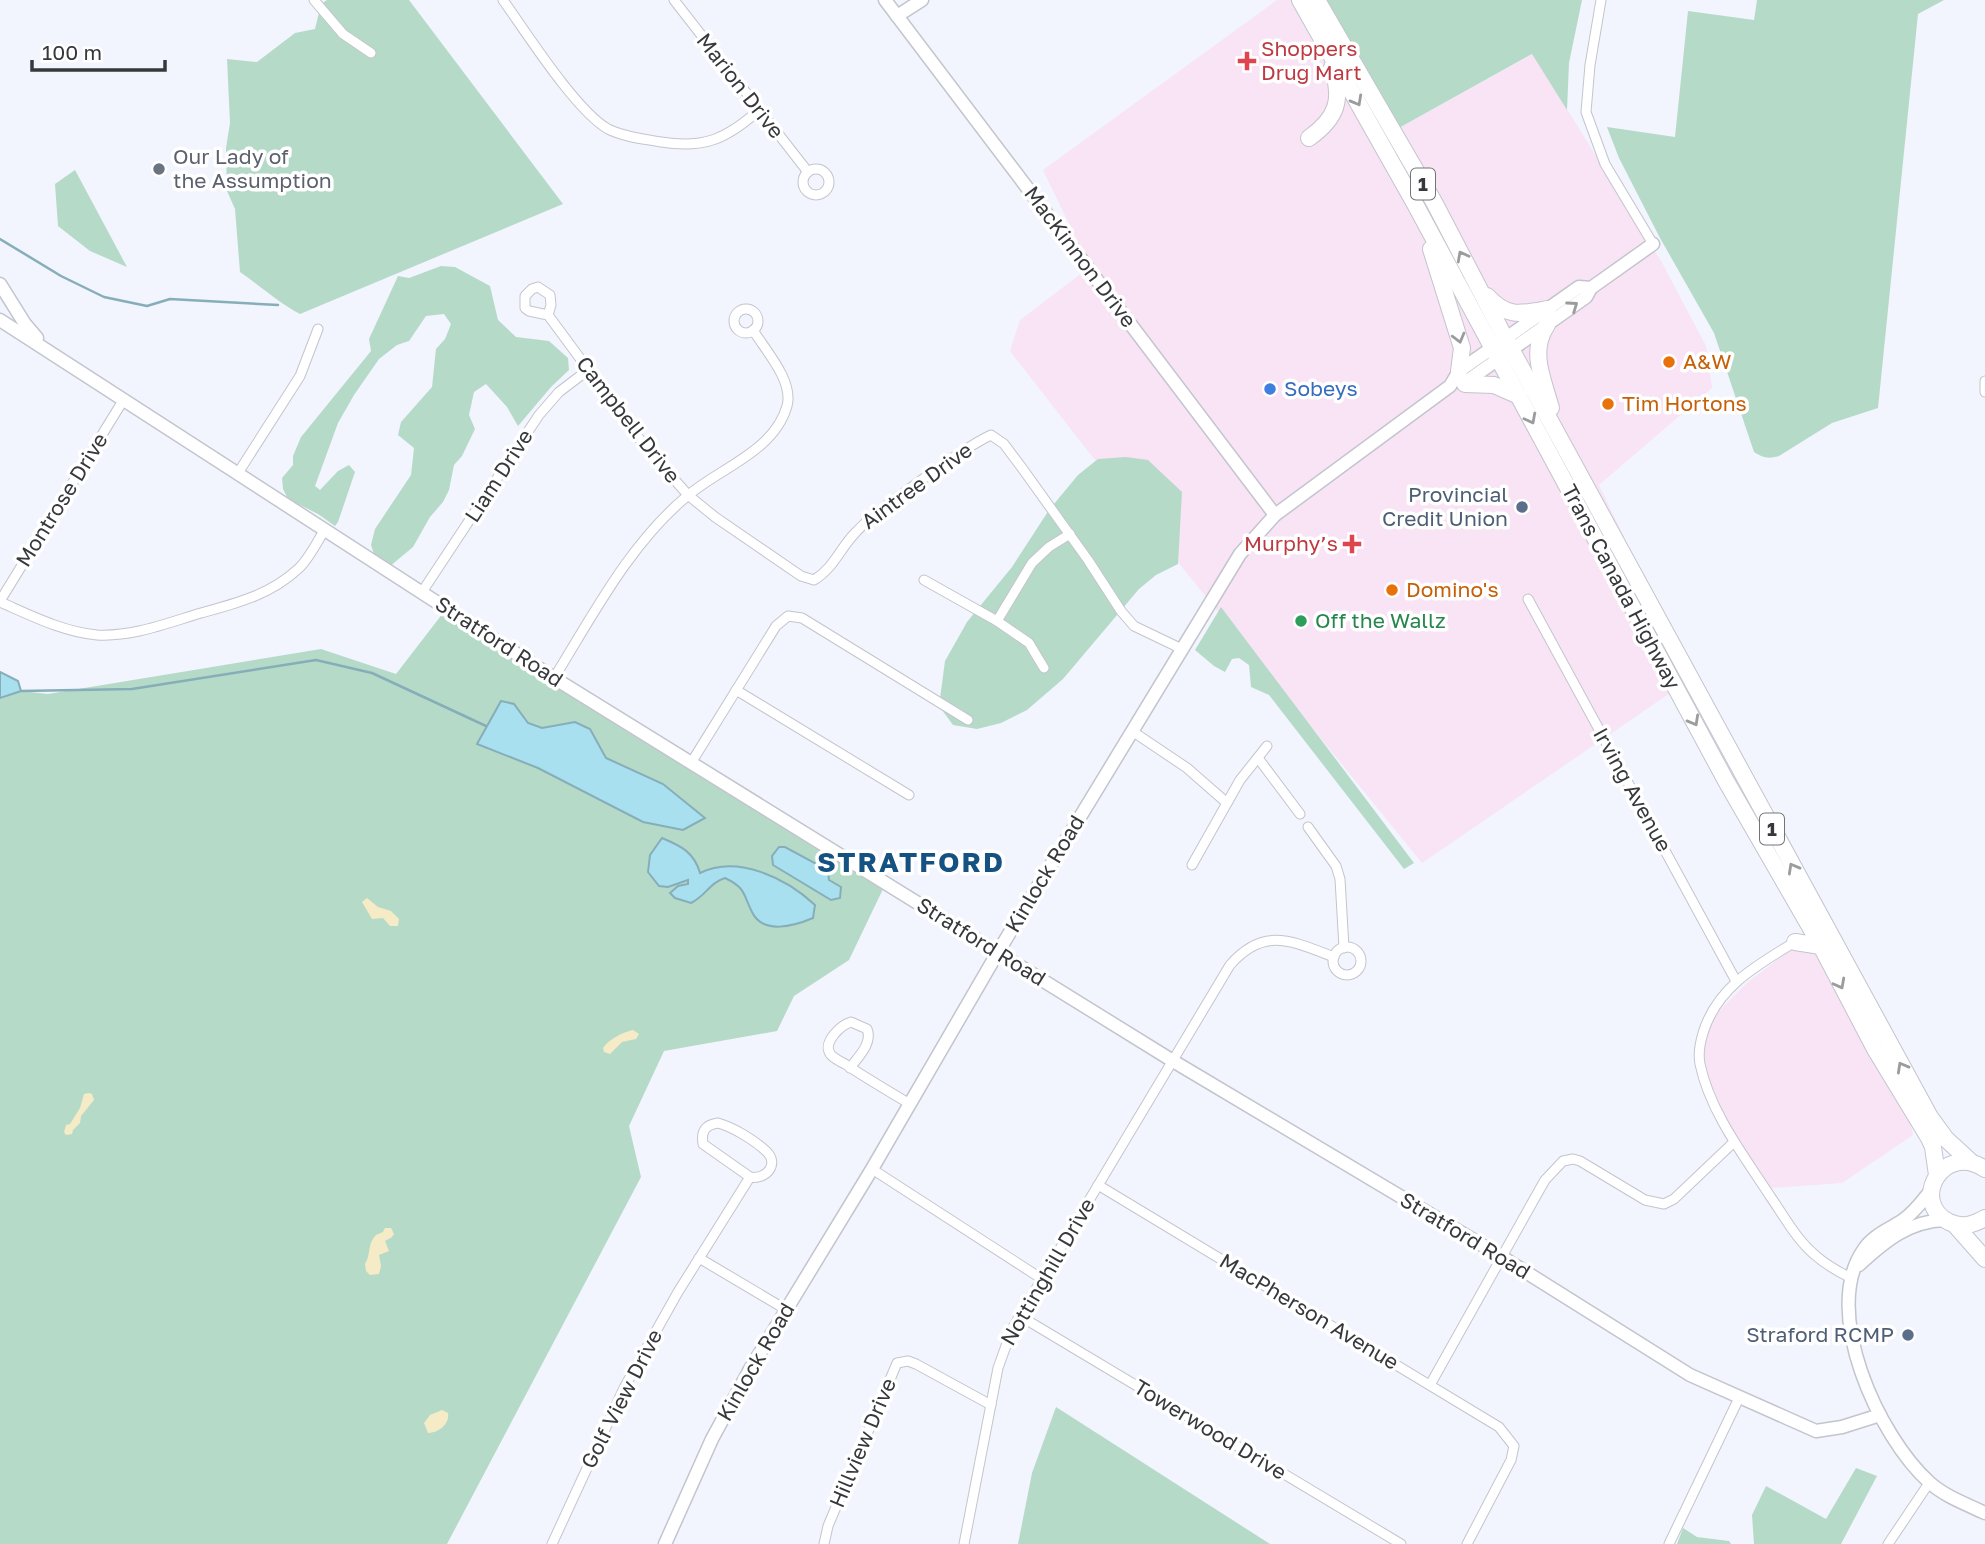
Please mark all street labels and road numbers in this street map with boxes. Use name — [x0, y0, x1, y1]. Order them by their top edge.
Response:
street label: Marion Drive — [692, 28, 790, 143]
road number: 1 — [1411, 168, 1435, 200]
street label: MacKinnon Drive — [1019, 181, 1142, 332]
street label: Campbell Drive — [571, 351, 686, 488]
street label: Liam Drive — [459, 424, 538, 527]
street label: Montrose Drive — [10, 428, 113, 571]
street label: Aintree Drive — [856, 436, 977, 534]
street label: Trans Canada Highway — [1557, 480, 1687, 694]
street label: Stratford Road — [431, 590, 568, 692]
street label: Irving Avenue — [1588, 723, 1678, 856]
street label: Kinlock Road — [999, 810, 1089, 937]
road number: 1 — [1760, 814, 1784, 844]
street label: Stratford Road — [912, 891, 1051, 991]
street label: Stratford Road — [1396, 1186, 1535, 1284]
street label: Nottinghill Drive — [994, 1193, 1100, 1350]
street label: MacPherson Avenue — [1215, 1247, 1404, 1375]
street label: Kinlock Road — [711, 1298, 799, 1425]
street label: Golf View Drive — [575, 1325, 667, 1472]
street label: Towerwood Drive — [1130, 1373, 1291, 1485]
street label: Hillview Drive — [823, 1374, 901, 1511]

